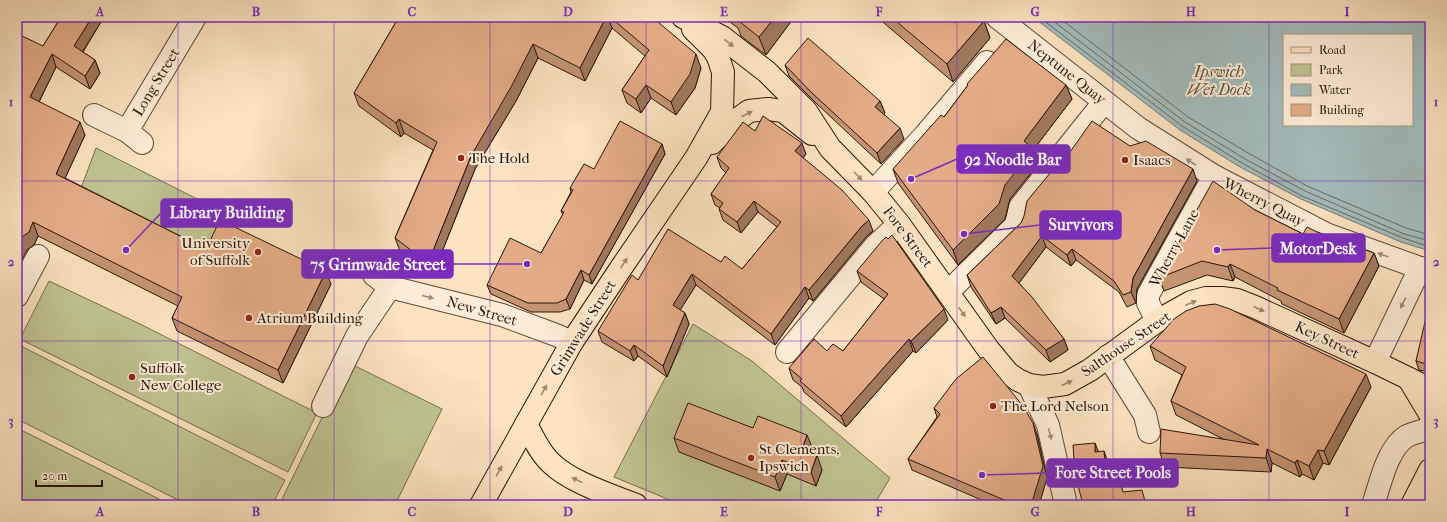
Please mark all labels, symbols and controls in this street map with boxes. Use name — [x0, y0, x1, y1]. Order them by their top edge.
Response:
text: A — [95, 4, 105, 19]
text: B — [252, 4, 261, 19]
text: C — [408, 4, 417, 19]
text: D — [563, 4, 573, 19]
text: E — [720, 4, 728, 19]
text: F — [875, 4, 883, 19]
text: G — [1030, 4, 1040, 19]
text: H — [1186, 4, 1197, 19]
text: I — [1344, 4, 1350, 19]
legend — [1283, 34, 1413, 126]
street label: Neptune Quay — [1024, 36, 1111, 109]
one-way arrow — [724, 38, 735, 47]
text: Road — [1319, 43, 1346, 57]
street label: Long Street — [129, 44, 184, 119]
water label: Ipswich Wet Dock — [1187, 62, 1251, 99]
text: Park — [1319, 63, 1344, 77]
text: Water — [1318, 83, 1352, 97]
text: 1 — [9, 94, 14, 109]
text: 1 — [1434, 94, 1439, 109]
text: Building — [1319, 103, 1364, 117]
one-way arrow — [741, 111, 753, 117]
callout: 92 Noodle Bar — [957, 145, 1070, 173]
place label: The Hold — [469, 149, 531, 167]
text: 92 Noodle Bar — [963, 150, 1063, 170]
place label: Isaacs — [1133, 151, 1171, 169]
marker: The Hold — [456, 153, 466, 163]
marker: Isaacs — [1120, 155, 1130, 165]
one-way arrow — [1185, 158, 1197, 165]
one-way arrow — [853, 171, 862, 181]
street label: Wherry Quay — [1219, 173, 1309, 231]
callout: Library Building — [161, 199, 292, 227]
text: Library Building — [169, 203, 285, 223]
street label: Fore Street — [879, 203, 937, 272]
street label: Wherry Lane — [1145, 205, 1203, 291]
callout: Survivors — [1040, 211, 1121, 239]
text: Survivors — [1049, 215, 1114, 234]
place label: University of Suffolk — [181, 234, 251, 269]
callout: MotorDesk — [1272, 234, 1365, 262]
text: MotorDesk — [1278, 239, 1357, 258]
marker: University of Suffolk — [253, 247, 263, 257]
callout: 75 Grimwade Street — [302, 250, 453, 278]
one-way arrow — [1377, 251, 1389, 257]
text: 2 — [8, 254, 15, 269]
text: 2 — [1433, 254, 1440, 269]
text: 75 Grimwade Street — [309, 255, 446, 274]
one-way arrow — [620, 258, 628, 268]
street label: Grimwade Street — [546, 276, 620, 379]
street label: New Street — [445, 292, 520, 330]
one-way arrow — [422, 294, 435, 300]
one-way arrow — [1400, 297, 1406, 309]
one-way arrow — [1185, 300, 1197, 307]
one-way arrow — [1253, 306, 1265, 312]
one-way arrow — [958, 307, 966, 317]
street label: Salthouse Street — [1078, 307, 1175, 381]
place label: Atrium Building — [256, 309, 364, 327]
marker: Atrium Building — [244, 313, 254, 323]
street label: Key Street — [1292, 317, 1362, 363]
place label: Suffolk New College — [140, 359, 222, 394]
marker: Suffolk New College — [127, 372, 137, 382]
one-way arrow — [1061, 379, 1073, 386]
one-way arrow — [541, 384, 548, 396]
place label: The Lord Nelson — [1001, 397, 1109, 415]
marker: The Lord Nelson — [988, 401, 998, 411]
text: 3 — [8, 413, 14, 429]
text: 3 — [1433, 413, 1439, 429]
one-way arrow — [1048, 427, 1054, 440]
place label: St Clements, Ipswich — [759, 440, 839, 475]
marker: St Clements, Ipswich — [746, 453, 756, 463]
callout: Fore Street Pools — [1047, 459, 1178, 487]
scale bar — [36, 462, 102, 488]
text: Fore Street Pools — [1054, 463, 1171, 482]
one-way arrow — [496, 465, 503, 476]
text: 20 m — [42, 469, 67, 483]
one-way arrow — [571, 477, 583, 483]
text: A — [95, 504, 105, 519]
text: B — [252, 504, 261, 519]
text: C — [408, 504, 417, 519]
text: D — [563, 504, 573, 519]
text: E — [720, 504, 728, 519]
text: F — [875, 504, 883, 519]
text: G — [1030, 504, 1040, 519]
text: H — [1186, 504, 1197, 519]
text: I — [1344, 504, 1350, 519]

